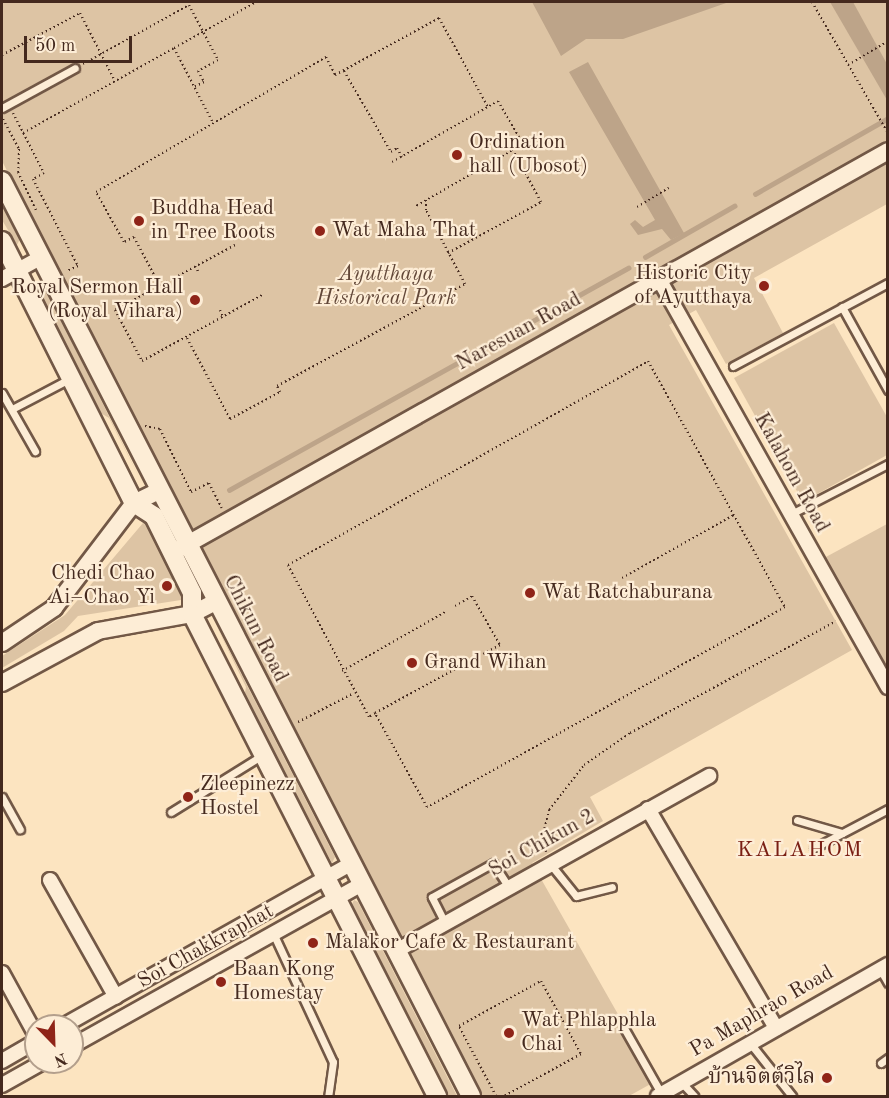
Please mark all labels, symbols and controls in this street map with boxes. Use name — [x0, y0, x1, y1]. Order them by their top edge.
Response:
scale bar — [27, 24, 135, 62]
text: 50 m — [35, 37, 75, 55]
place label: Ordination hall (Ubosot) — [469, 130, 588, 180]
marker: Ordination hall (Ubosot) — [450, 148, 464, 162]
place label: Buddha Head in Tree Roots — [151, 196, 275, 246]
marker: Buddha Head in Tree Roots — [132, 214, 146, 228]
place label: Wat Maha That — [332, 218, 476, 244]
marker: Wat Maha That — [313, 224, 327, 238]
place label: Historic City of Ayutthaya — [634, 261, 752, 311]
park label: Ayutthaya Historical Park — [316, 262, 456, 312]
place label: Royal Sermon Hall (Royal Vihara) — [11, 275, 183, 325]
marker: Historic City of Ayutthaya — [757, 279, 771, 293]
street label: Naresuan Road — [452, 287, 586, 377]
marker: Royal Sermon Hall (Royal Vihara) — [188, 293, 202, 307]
street label: Kalahom Road — [748, 409, 834, 537]
place label: Chedi Chao Ai–Chao Yi — [48, 561, 155, 611]
street label: Chikun Road — [217, 571, 293, 687]
marker: Chedi Chao Ai–Chao Yi — [160, 579, 174, 593]
place label: Wat Ratchaburana — [542, 580, 713, 606]
marker: Wat Ratchaburana — [523, 586, 537, 600]
place label: Grand Wihan — [424, 650, 547, 676]
marker: Grand Wihan — [405, 656, 419, 670]
place label: Zleepinezz Hostel — [200, 772, 295, 822]
marker: Zleepinezz Hostel — [181, 790, 195, 804]
street label: Soi Chikun 2 — [484, 804, 600, 884]
district label: KALAHOM — [737, 838, 863, 864]
street label: Soi Chakkraphat — [134, 899, 278, 995]
place label: Malakor Cafe & Restaurant — [325, 930, 575, 956]
marker: Malakor Cafe & Restaurant — [306, 936, 320, 950]
place label: Baan Kong Homestay — [233, 957, 334, 1007]
street label: Pa Maphrao Road — [686, 961, 838, 1063]
marker: Baan Kong Homestay — [214, 975, 228, 989]
place label: Wat Phlapphla Chai — [521, 1008, 656, 1058]
north arrow — [24, 1014, 84, 1074]
marker: Wat Phlapphla Chai — [502, 1026, 516, 1040]
text: N — [52, 1049, 69, 1068]
place label: บ้านจิตต์วิไล — [708, 1065, 815, 1091]
marker: บ้านจิตต์วิไล — [820, 1071, 834, 1085]

